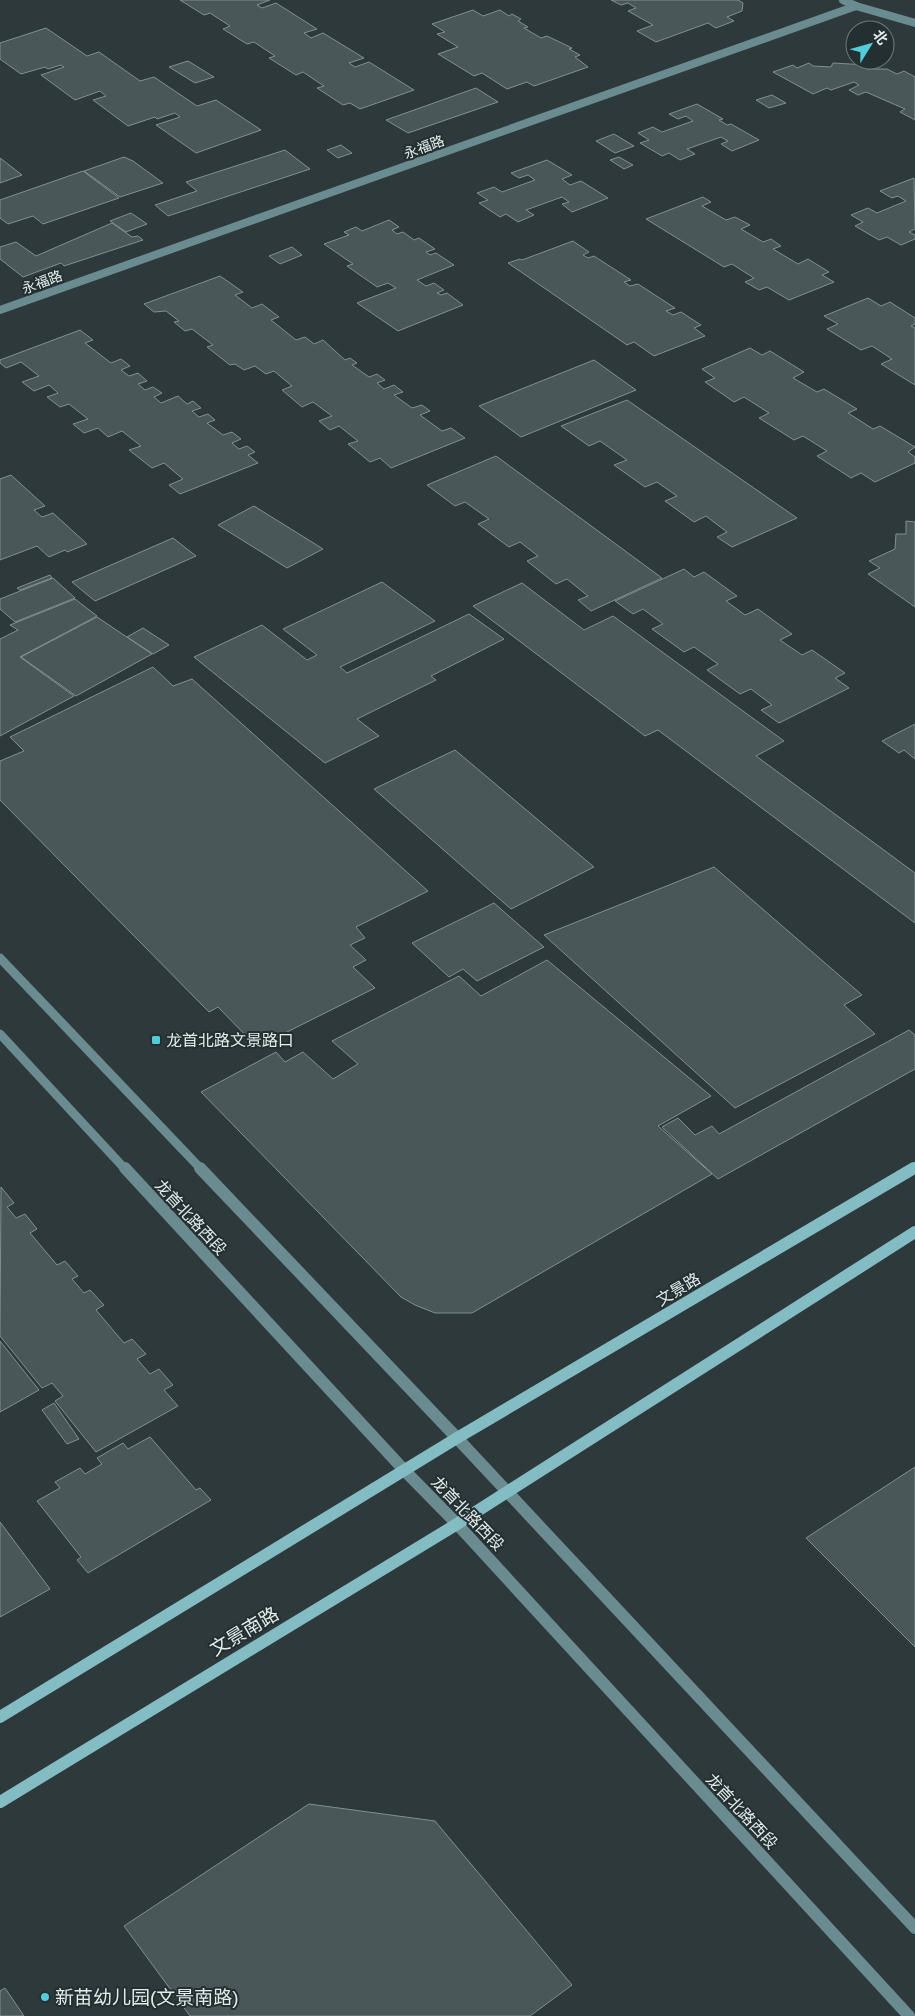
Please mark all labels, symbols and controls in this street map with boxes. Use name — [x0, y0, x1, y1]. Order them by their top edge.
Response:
north arrow — [845, 20, 895, 70]
text: 北 — [870, 27, 891, 48]
street label: 永福路 — [402, 132, 446, 162]
street label: 永福路 — [20, 267, 64, 297]
place label: 龙首北路文景路口 — [166, 1032, 294, 1049]
marker: 龙首北路文景路口 — [150, 1034, 162, 1046]
street label: 龙首北路西段 — [152, 1176, 230, 1258]
street label: 文景路 — [653, 1270, 703, 1309]
street label: 龙首北路西段 — [428, 1473, 507, 1554]
street label: 文景南路 — [206, 1603, 282, 1660]
street label: 龙首北路西段 — [703, 1770, 781, 1852]
place label: 新苗幼儿园(文景南路) — [55, 1987, 239, 2008]
marker: 新苗幼儿园(文景南路) — [39, 1991, 51, 2003]

